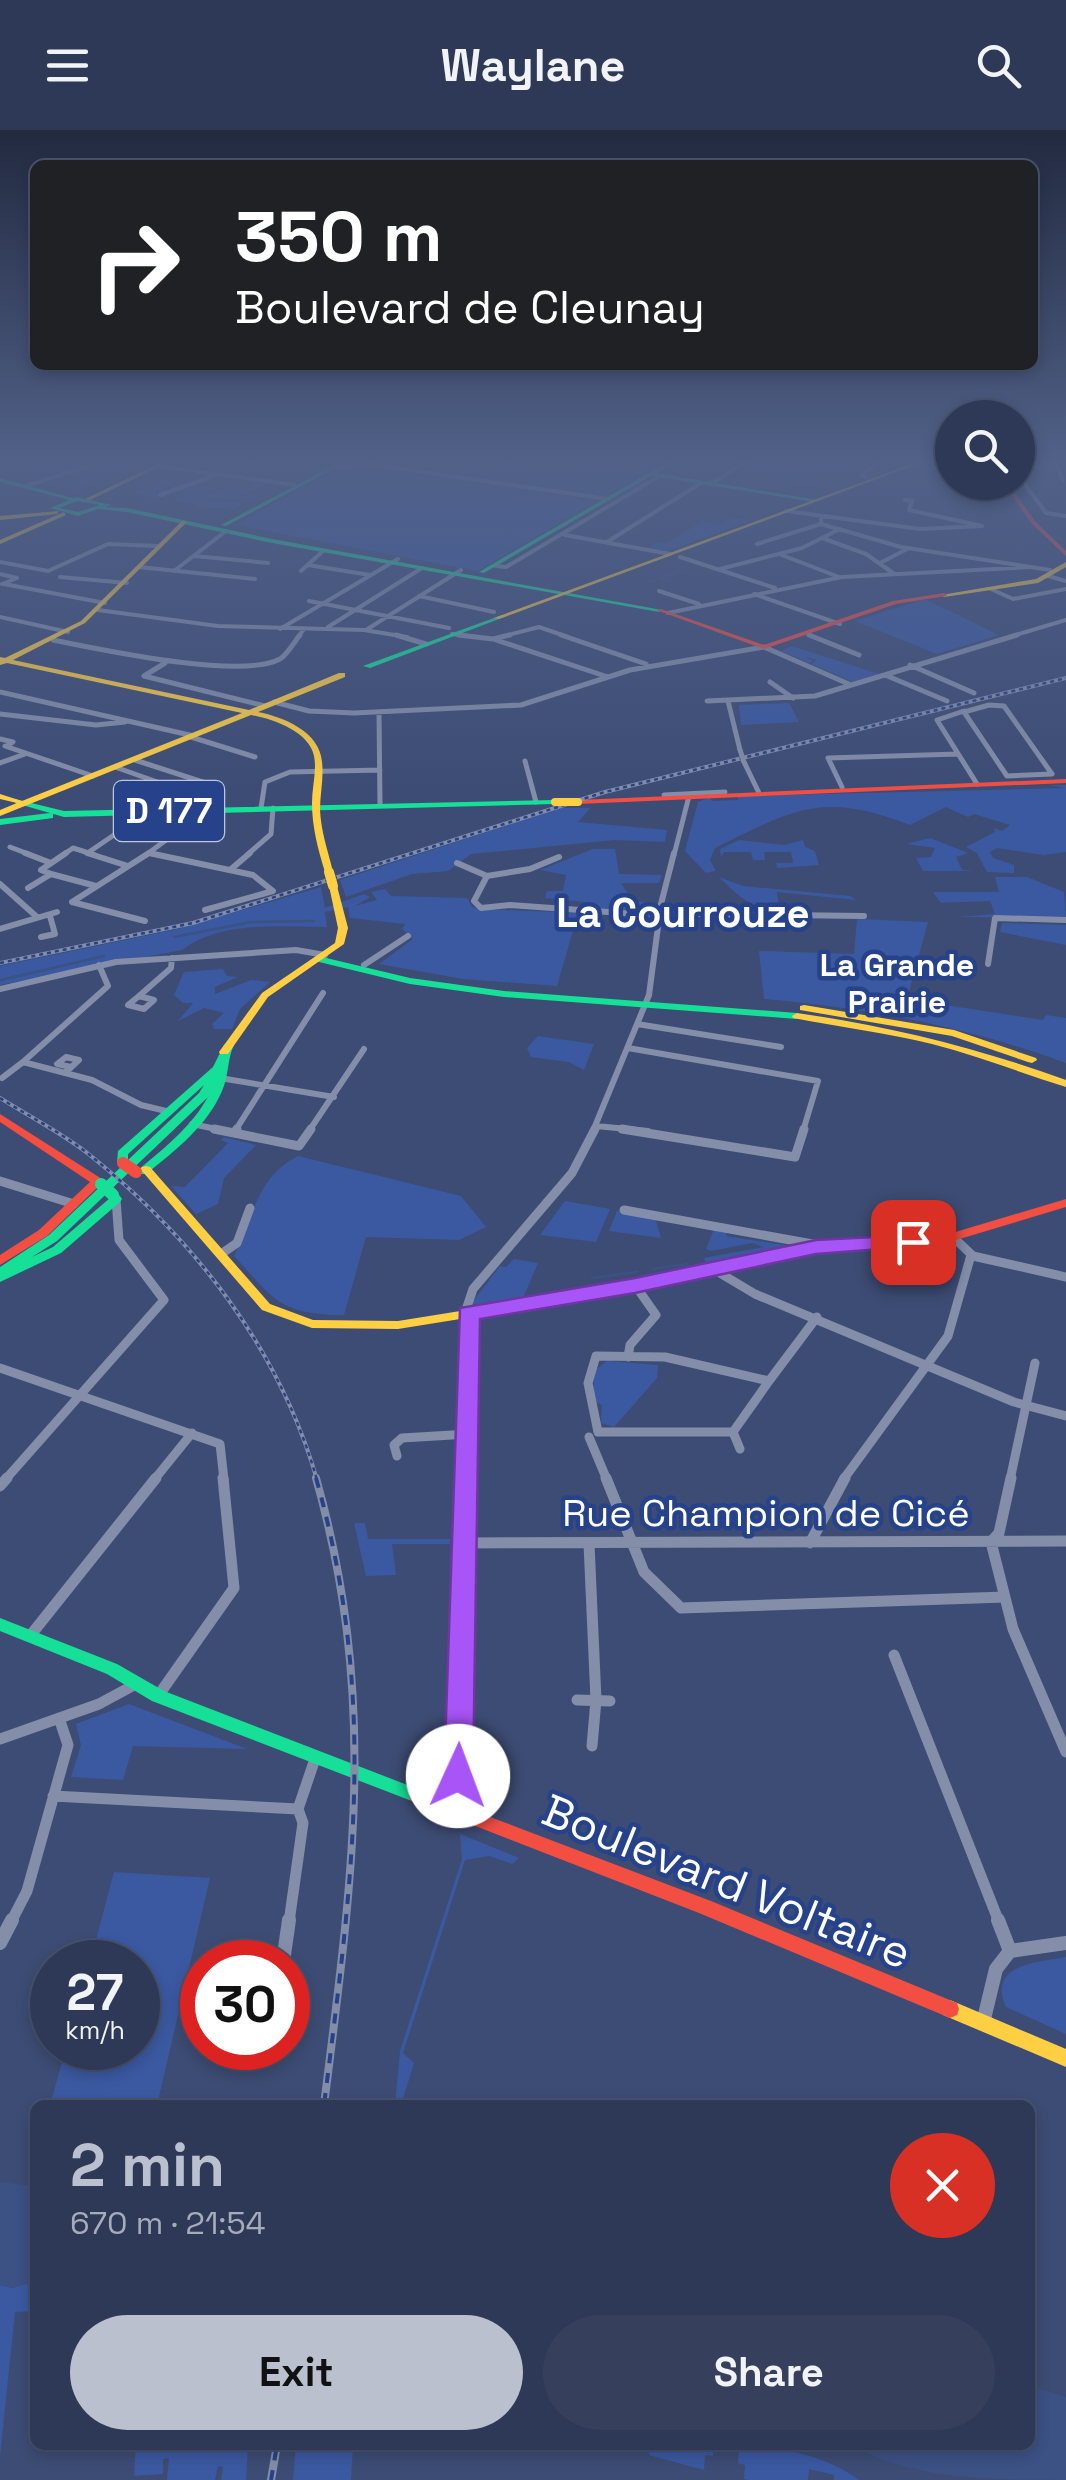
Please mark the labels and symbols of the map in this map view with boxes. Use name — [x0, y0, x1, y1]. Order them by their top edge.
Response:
road number: D 177 — [114, 781, 224, 841]
district label: La Courrouze — [556, 888, 810, 939]
district label: La Grande Prairie — [820, 945, 974, 1022]
pin — [871, 1200, 956, 1285]
street label: Rue Champion de Cicé — [562, 1489, 970, 1537]
position arrow — [406, 1724, 510, 1828]
street label: Boulevard Voltaire — [534, 1781, 920, 1981]
speed limit sign: 30 — [180, 1940, 310, 2070]

